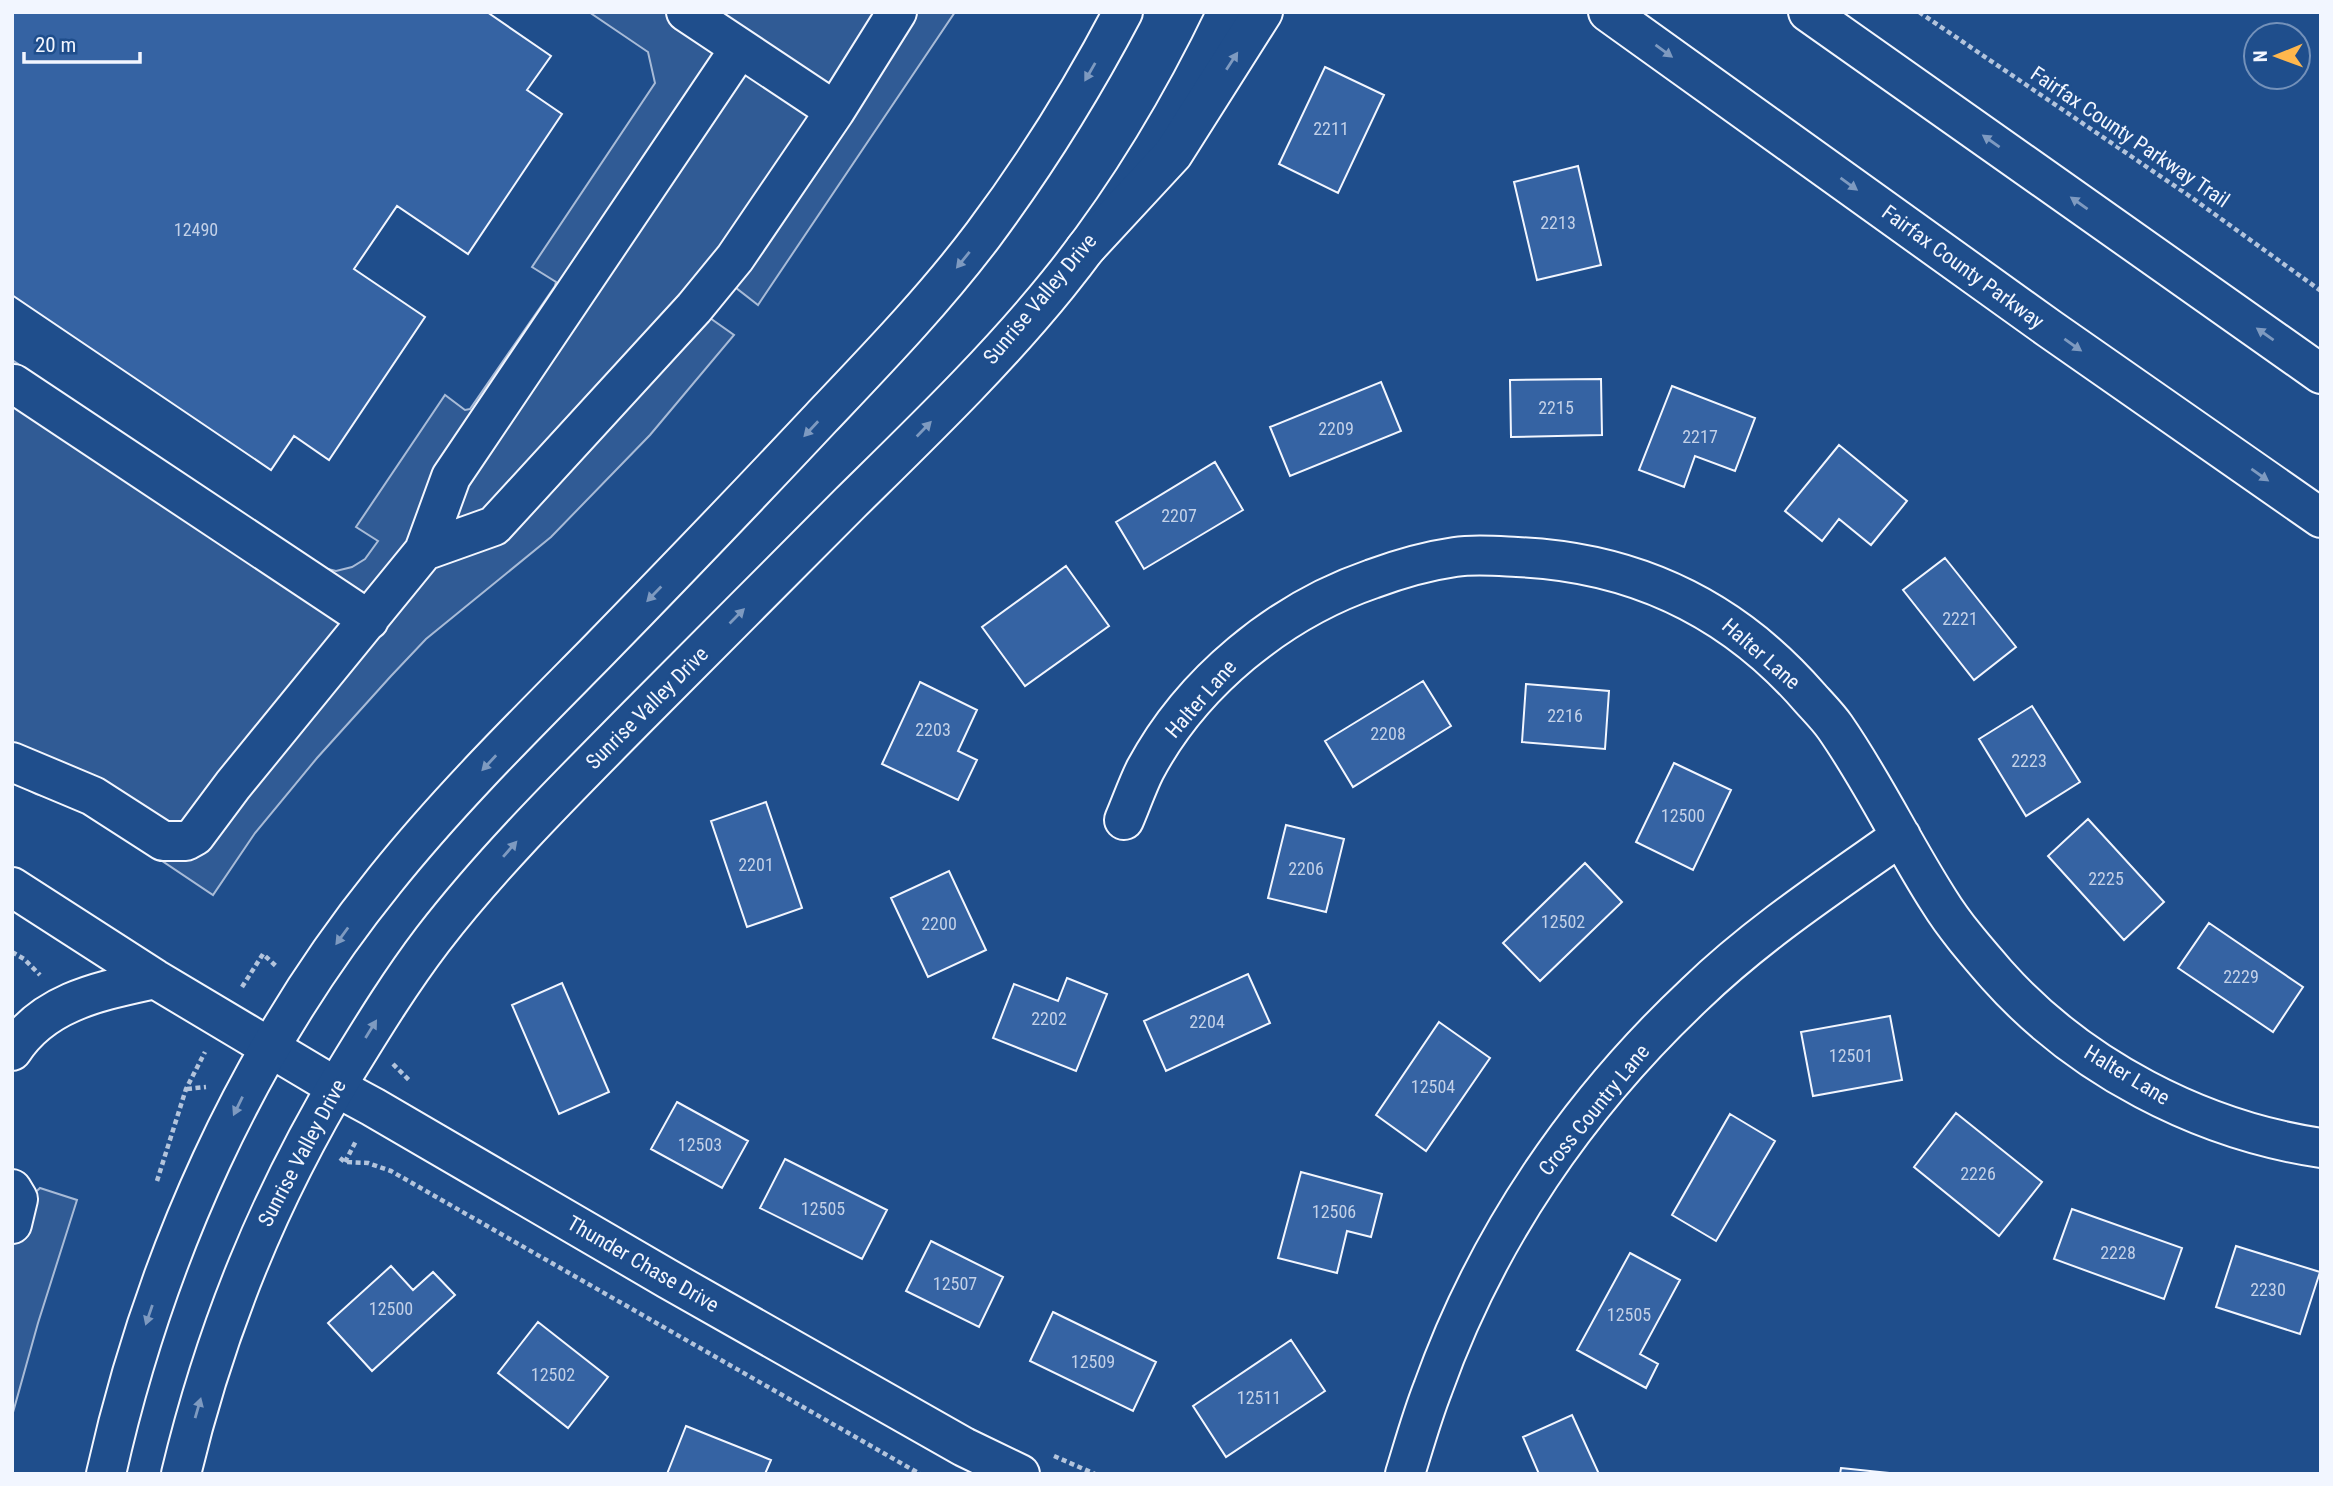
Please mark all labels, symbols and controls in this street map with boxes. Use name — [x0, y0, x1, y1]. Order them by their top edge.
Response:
scale bar — [24, 21, 140, 65]
north arrow — [2242, 21, 2312, 91]
text: 20 m — [35, 33, 76, 57]
one-way arrow — [1655, 44, 1673, 58]
text: N — [2249, 50, 2272, 62]
one-way arrow — [1226, 51, 1239, 71]
street label: Fairfax County Parkway Trail — [2026, 61, 2234, 213]
one-way arrow — [1084, 62, 1096, 81]
house number: 2211 — [1313, 118, 1349, 139]
one-way arrow — [1982, 134, 2000, 148]
one-way arrow — [1839, 177, 1858, 191]
one-way arrow — [2070, 196, 2088, 210]
street label: Fairfax County Parkway — [1877, 200, 2049, 334]
house number: 2213 — [1540, 212, 1576, 233]
house number: 12490 — [174, 219, 218, 240]
street label: Sunrise Valley Drive — [978, 229, 1102, 369]
one-way arrow — [955, 251, 970, 269]
one-way arrow — [2256, 327, 2274, 341]
one-way arrow — [2064, 338, 2082, 352]
house number: 2215 — [1538, 397, 1574, 418]
house number: 2209 — [1318, 418, 1354, 439]
one-way arrow — [803, 420, 819, 437]
one-way arrow — [916, 421, 932, 438]
house number: 2217 — [1682, 426, 1718, 447]
one-way arrow — [2251, 468, 2269, 482]
house number: 2207 — [1161, 505, 1197, 526]
one-way arrow — [646, 585, 662, 602]
one-way arrow — [729, 608, 746, 625]
house number: 2221 — [1942, 608, 1978, 629]
street label: Halter Lane — [1717, 614, 1805, 694]
street label: Sunrise Valley Drive — [581, 642, 713, 774]
street label: Halter Lane — [1161, 655, 1241, 743]
house number: 2216 — [1547, 705, 1583, 726]
house number: 2203 — [915, 719, 951, 740]
house number: 2208 — [1370, 723, 1406, 744]
house number: 2223 — [2011, 750, 2047, 771]
one-way arrow — [482, 754, 498, 771]
house number: 12500 — [1661, 805, 1705, 826]
one-way arrow — [502, 841, 517, 858]
house number: 2201 — [738, 854, 774, 875]
house number: 2206 — [1288, 858, 1324, 879]
house number: 2225 — [2088, 868, 2124, 889]
house number: 12502 — [1541, 911, 1585, 932]
house number: 2200 — [921, 913, 957, 934]
one-way arrow — [336, 927, 350, 945]
house number: 2229 — [2223, 966, 2259, 987]
house number: 2202 — [1031, 1008, 1067, 1029]
house number: 2204 — [1189, 1011, 1225, 1032]
one-way arrow — [365, 1019, 378, 1039]
street label: Cross Country Lane — [1534, 1039, 1654, 1180]
street label: Halter Lane — [2080, 1040, 2174, 1110]
house number: 12501 — [1829, 1045, 1873, 1066]
street label: Sunrise Valley Drive — [253, 1075, 351, 1231]
house number: 12504 — [1411, 1076, 1455, 1097]
one-way arrow — [232, 1096, 243, 1116]
house number: 12503 — [678, 1134, 722, 1155]
house number: 2226 — [1960, 1163, 1996, 1184]
house number: 12505 — [801, 1198, 845, 1219]
house number: 12506 — [1312, 1201, 1356, 1222]
street label: Thunder Chase Drive — [563, 1211, 723, 1317]
house number: 2228 — [2100, 1242, 2136, 1263]
house number: 12507 — [933, 1273, 977, 1294]
house number: 2230 — [2250, 1279, 2286, 1300]
house number: 12500 — [369, 1298, 413, 1319]
house number: 12505 — [1607, 1304, 1651, 1325]
one-way arrow — [143, 1305, 154, 1326]
house number: 12509 — [1071, 1351, 1115, 1372]
house number: 12502 — [531, 1364, 575, 1385]
house number: 12511 — [1237, 1387, 1281, 1408]
one-way arrow — [193, 1397, 203, 1418]

